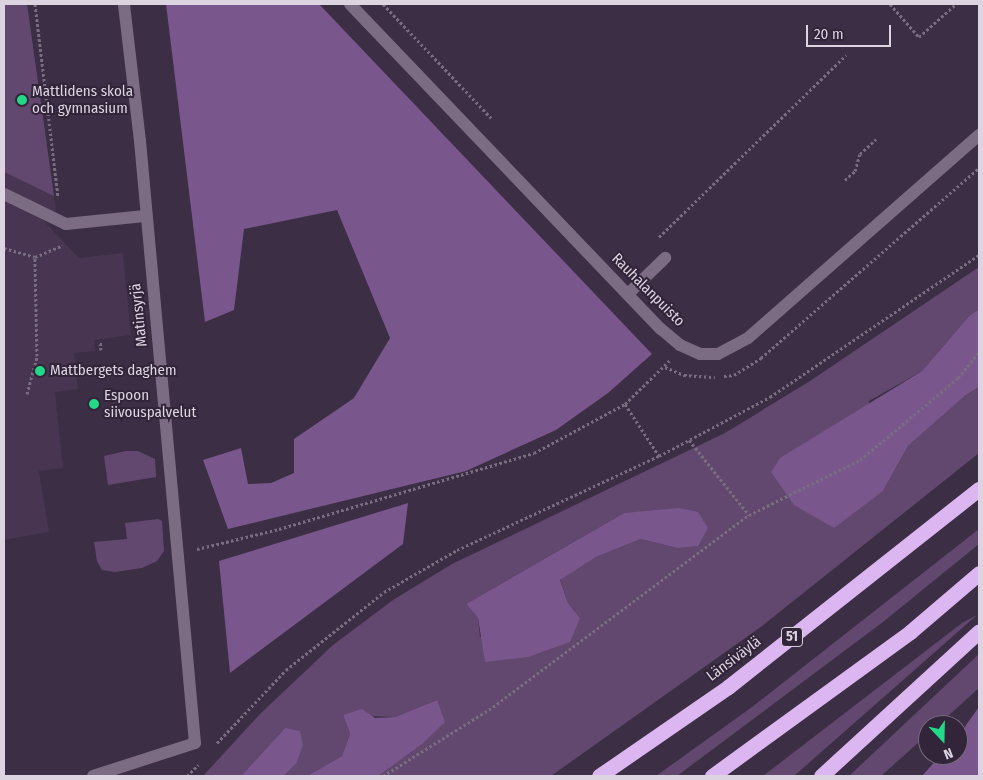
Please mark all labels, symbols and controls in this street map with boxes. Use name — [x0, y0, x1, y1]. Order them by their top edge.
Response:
scale bar — [808, 15, 893, 47]
text: 20 m — [814, 25, 844, 43]
place label: Mattlidens skola och gymnasium — [32, 82, 133, 117]
marker: Mattlidens skola och gymnasium — [16, 94, 28, 106]
street label: Rauhalanpuisto — [608, 250, 688, 330]
street label: Matinsyrjä — [127, 282, 151, 348]
place label: Mattbergets daghem — [50, 362, 176, 380]
marker: Mattbergets daghem — [34, 365, 46, 377]
place label: Espoon siivouspalvelut — [104, 386, 196, 421]
marker: Espoon siivouspalvelut — [88, 398, 100, 410]
road number: 51 — [781, 626, 803, 649]
street label: Länsiväylä — [703, 633, 765, 685]
north arrow — [918, 715, 968, 765]
text: N — [941, 744, 955, 763]

